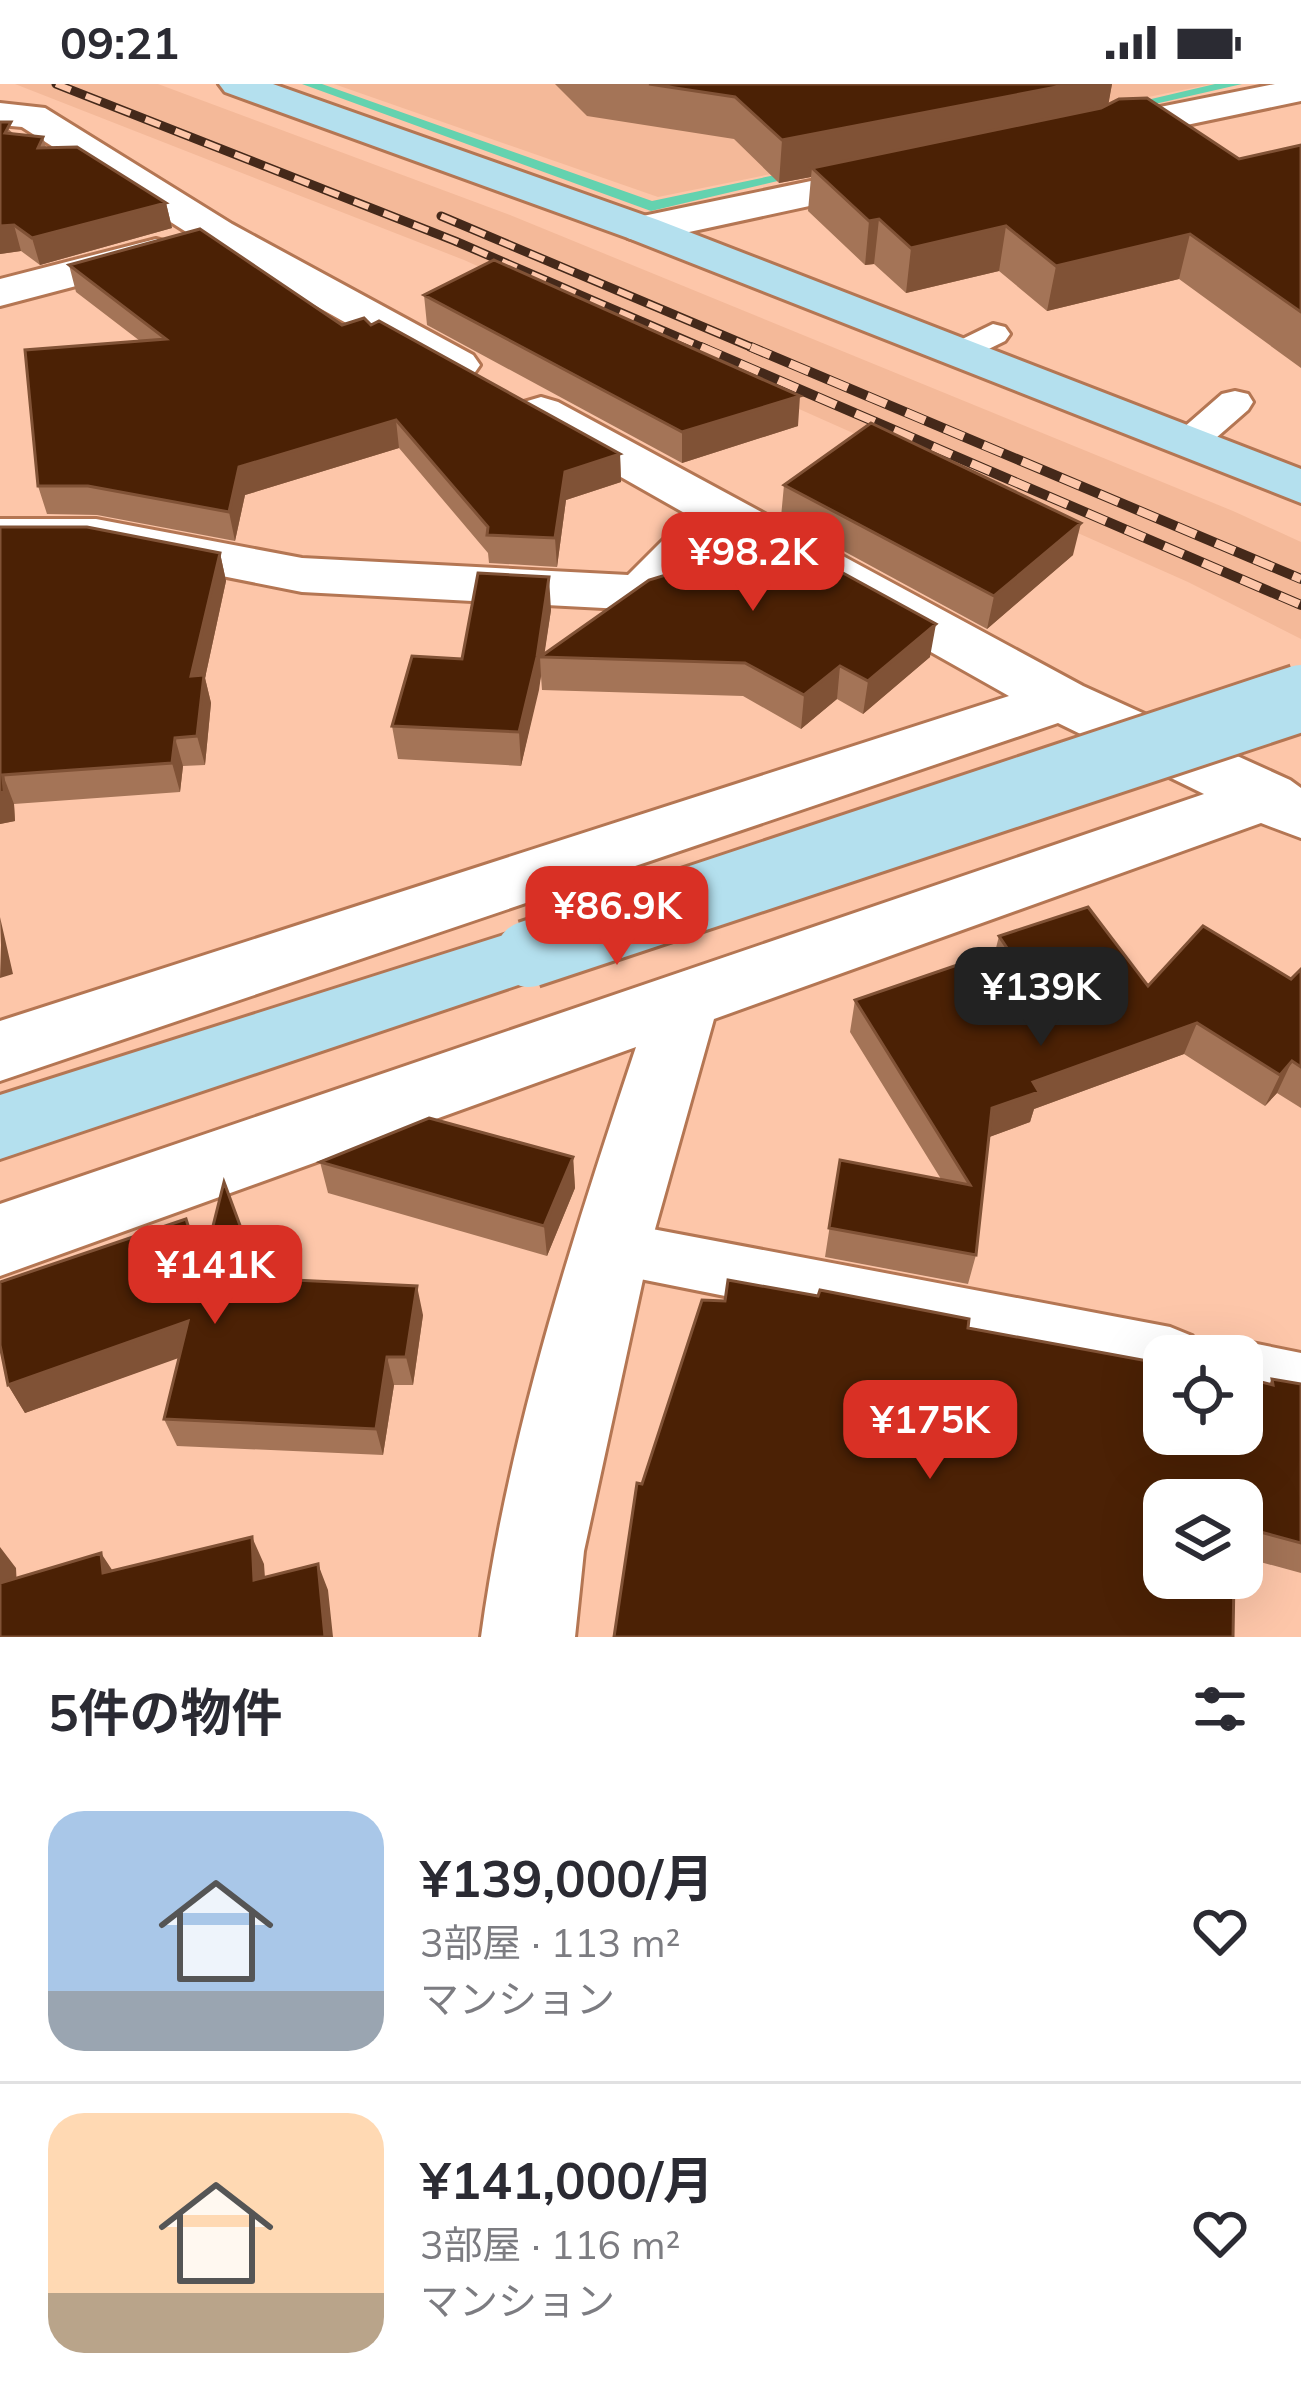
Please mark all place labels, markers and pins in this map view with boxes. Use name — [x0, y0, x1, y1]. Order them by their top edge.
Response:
pin: ¥98.2K — [655, 512, 851, 614]
pin: ¥86.9K — [519, 866, 715, 968]
pin: ¥139K — [957, 947, 1125, 1049]
pin: ¥141K — [131, 1225, 299, 1327]
pin: ¥175K — [846, 1380, 1014, 1482]

